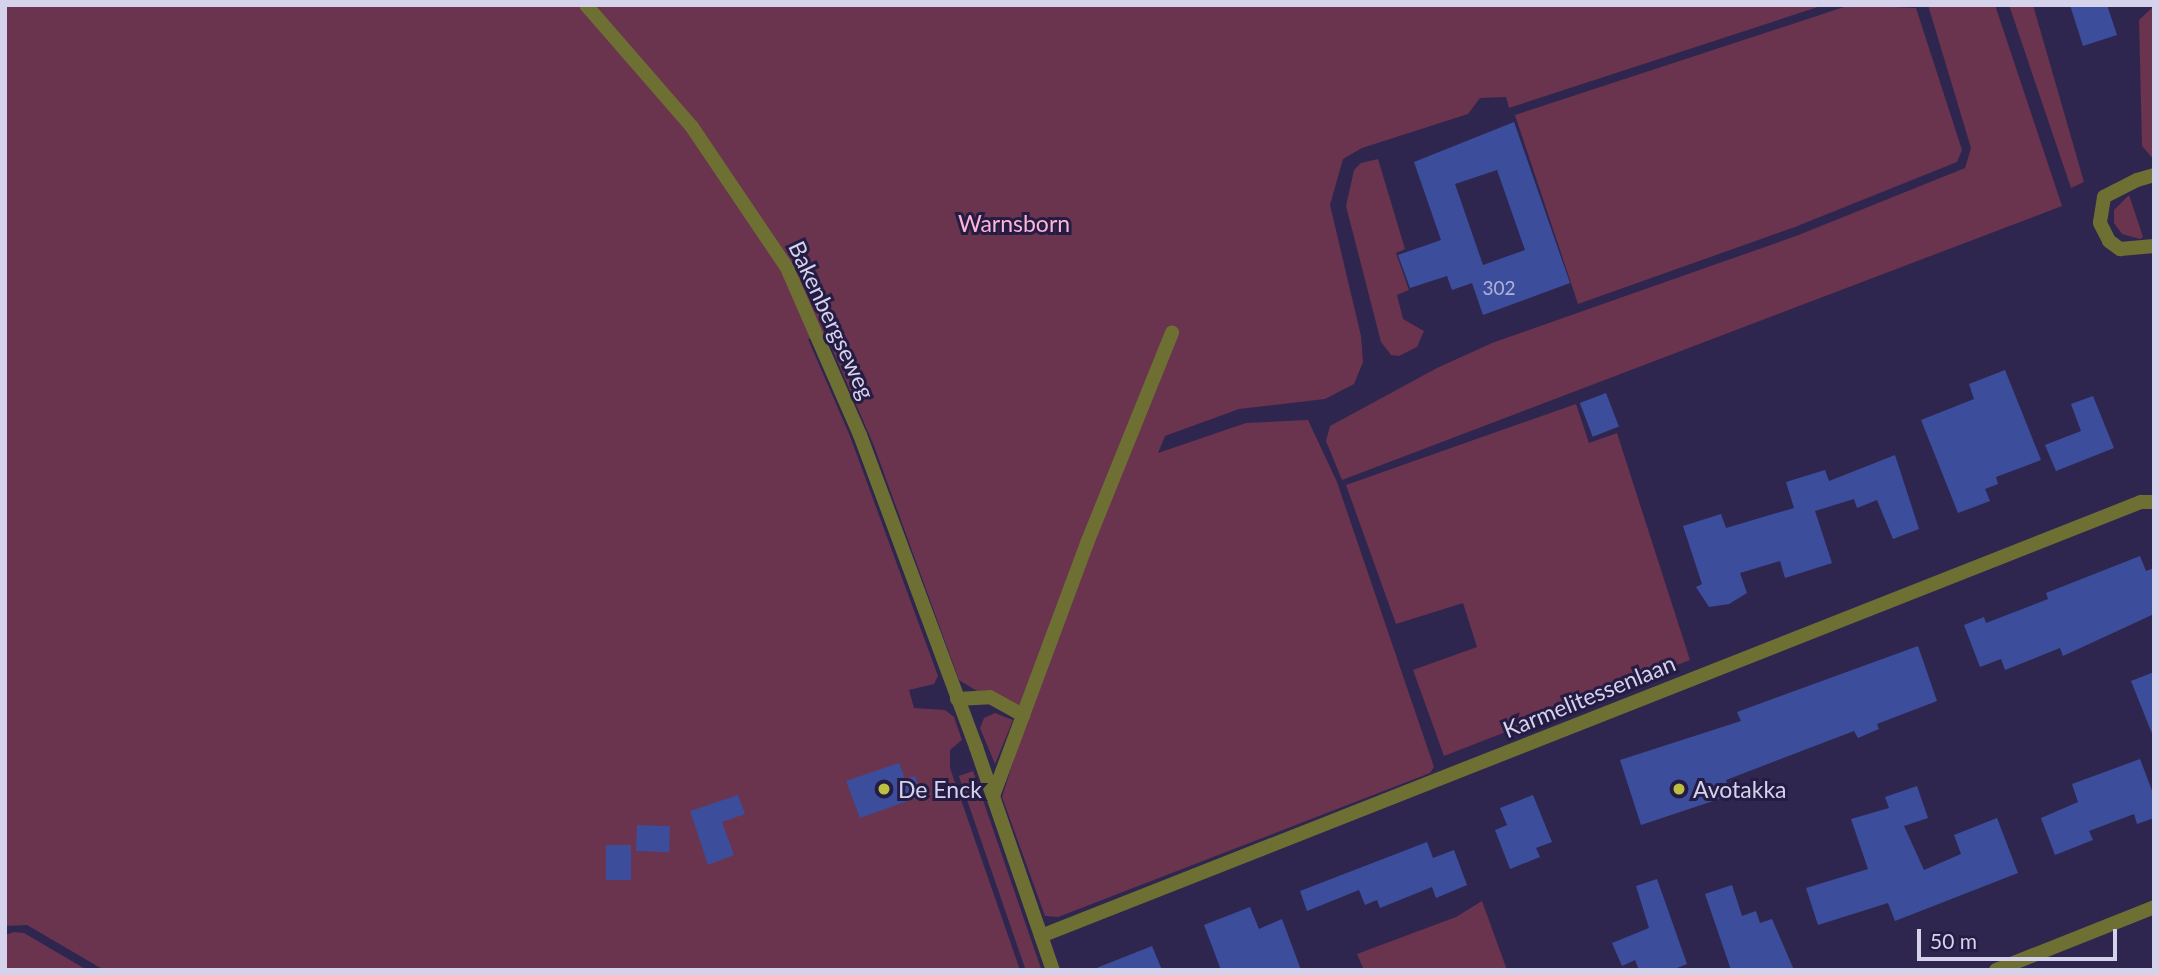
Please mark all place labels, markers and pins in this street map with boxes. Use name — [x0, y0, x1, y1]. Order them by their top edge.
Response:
place label: De Enck — [898, 775, 982, 803]
place label: Avotakka — [1693, 775, 1787, 803]
marker: De Enck — [876, 781, 892, 797]
marker: Avotakka — [1671, 781, 1687, 797]

